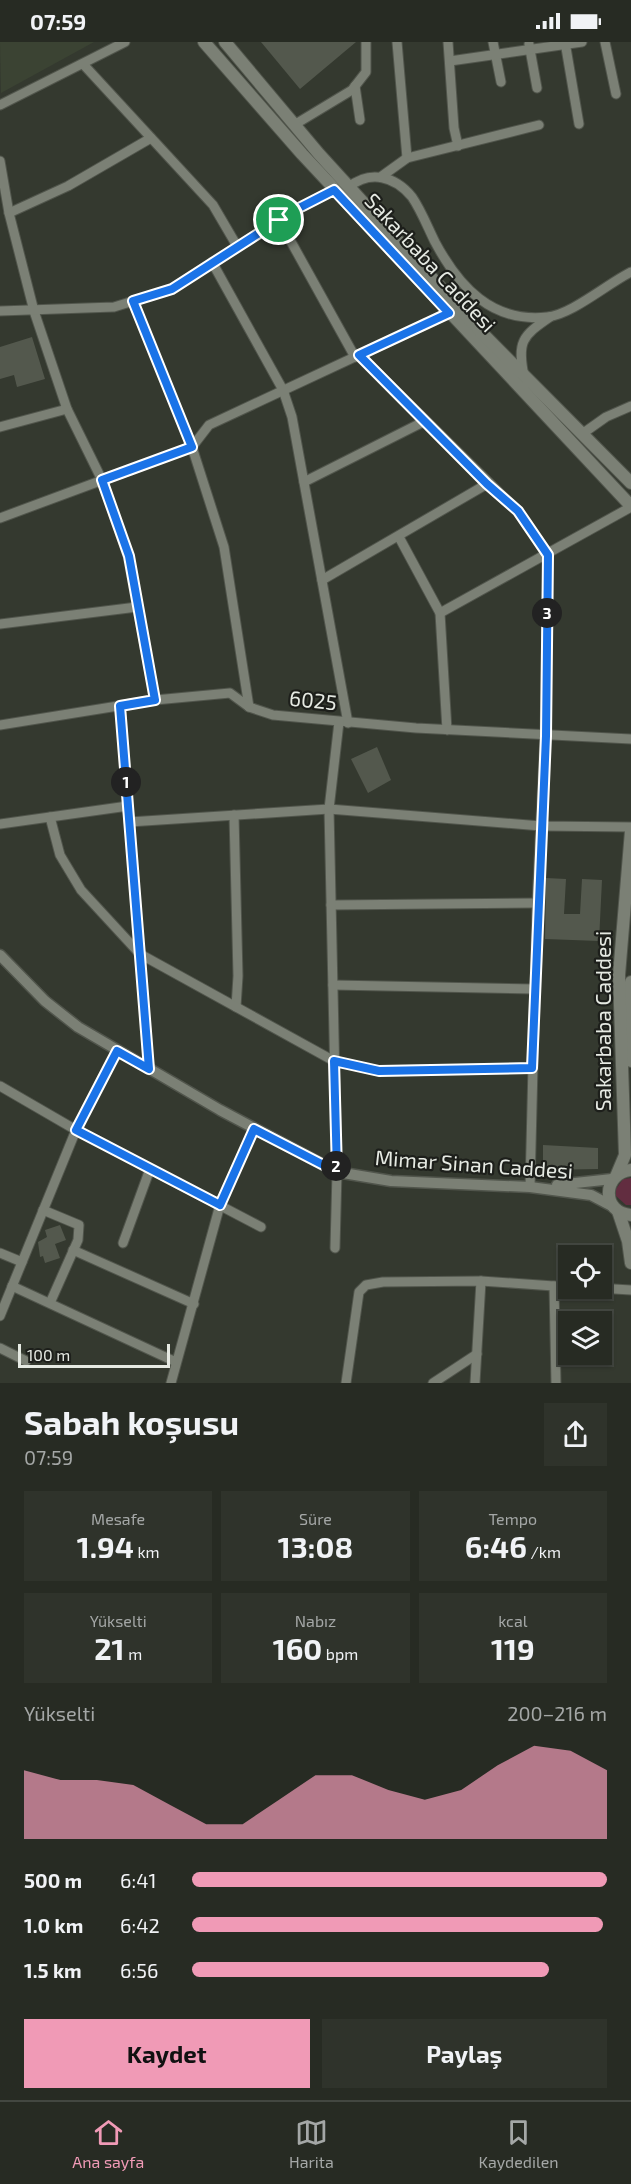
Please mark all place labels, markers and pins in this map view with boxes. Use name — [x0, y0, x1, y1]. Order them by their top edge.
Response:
pin — [253, 194, 304, 245]
pin: 3 — [532, 598, 562, 628]
pin: 1 — [111, 767, 141, 797]
pin: 2 — [321, 1151, 351, 1181]

